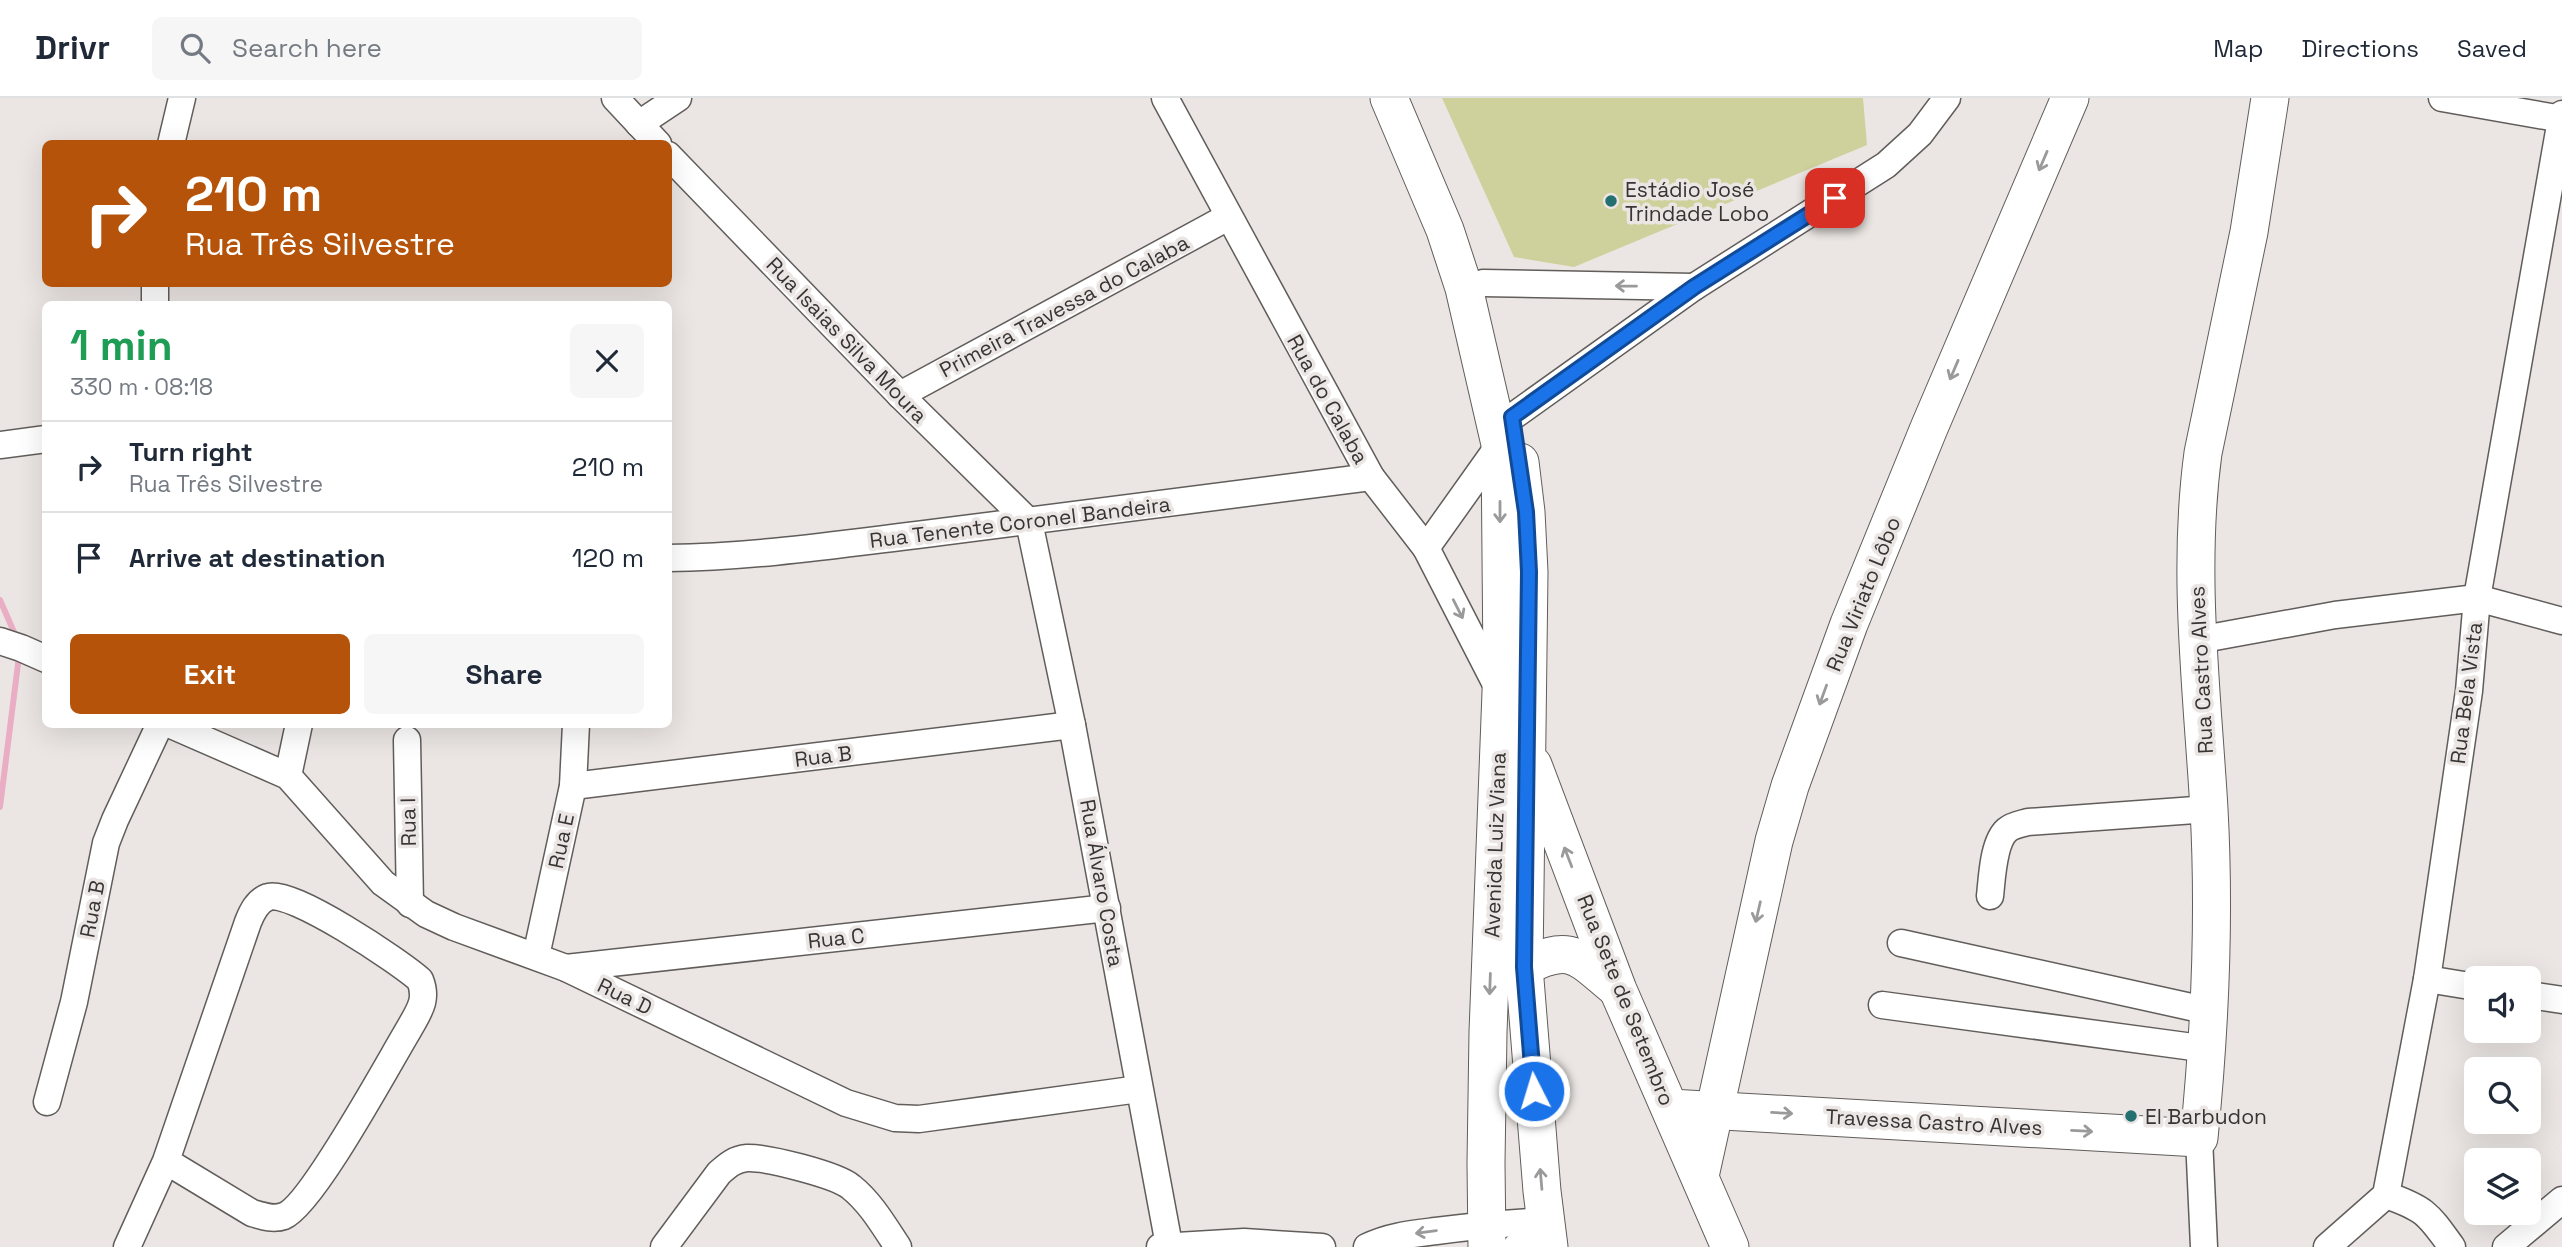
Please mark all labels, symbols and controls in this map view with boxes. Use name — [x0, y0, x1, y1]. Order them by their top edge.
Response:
search box — [152, 17, 642, 80]
text: Drivr — [35, 27, 110, 69]
icon: search — [176, 29, 214, 67]
text: Search here — [232, 31, 382, 65]
text: Map — [2213, 33, 2263, 64]
text: Directions — [2301, 33, 2419, 64]
text: Saved — [2457, 33, 2527, 64]
one-way arrow — [2036, 150, 2049, 171]
text: 210 m — [185, 163, 322, 225]
icon: right — [70, 168, 161, 259]
pin — [1805, 168, 1865, 228]
place label: Estádio José Trindade Lobo — [1625, 176, 1769, 227]
icon: arrive — [1816, 179, 1854, 217]
marker: Estádio José Trindade Lobo — [1603, 193, 1619, 209]
text: Rua Três Silvestre — [185, 224, 455, 264]
street label: Primeira Travessa do Calaba — [935, 229, 1193, 383]
street label: Rua Isaias Silva Moura — [761, 251, 933, 429]
one-way arrow — [1615, 279, 1638, 292]
text: 1 min — [70, 319, 173, 372]
button: close — [570, 324, 644, 398]
street label: Rua do Calaba — [1281, 330, 1375, 468]
one-way arrow — [1946, 359, 1959, 380]
text: 330 m · 08:18 — [70, 372, 213, 402]
text: Turn right — [129, 435, 253, 469]
icon: right — [70, 448, 108, 486]
text: 210 m — [572, 450, 644, 484]
text: Rua Três Silvestre — [129, 469, 323, 499]
street label: Rua Tenente Coronel Bandeira — [868, 490, 1172, 554]
one-way arrow — [1493, 500, 1507, 523]
street label: Rua Viriato Lôbo — [1820, 513, 1906, 675]
icon: arrive — [70, 539, 108, 577]
text: Arrive at destination — [129, 541, 386, 575]
text: 120 m — [572, 541, 644, 575]
street label: Rua Castro Alves — [2183, 585, 2219, 755]
one-way arrow — [1451, 598, 1465, 619]
street label: Rua Bela Vista — [2444, 620, 2488, 766]
button: Exit — [70, 634, 350, 714]
button: Share — [364, 634, 644, 714]
one-way arrow — [1816, 683, 1828, 705]
street label: Rua B — [793, 739, 853, 773]
street label: Avenida Luiz Viana — [1478, 752, 1512, 938]
street label: Rua I — [394, 797, 422, 847]
street label: Rua Álvaro Costa — [1074, 797, 1130, 969]
street label: Rua E — [542, 811, 580, 871]
one-way arrow — [1560, 847, 1573, 869]
street label: Rua B — [73, 878, 111, 940]
street label: Rua Sete de Setembro — [1571, 890, 1681, 1110]
one-way arrow — [1751, 901, 1764, 923]
street label: Rua C — [806, 922, 866, 954]
map controls — [2464, 966, 2541, 1225]
button: sound — [2464, 966, 2541, 1043]
street label: Rua D — [593, 971, 657, 1021]
one-way arrow — [1483, 973, 1496, 996]
position arrow — [1497, 1054, 1571, 1128]
button: search — [2464, 1057, 2541, 1134]
street label: Travessa Castro Alves — [1825, 1103, 2043, 1141]
place label: El Barbudon — [2145, 1103, 2267, 1130]
one-way arrow — [1770, 1107, 1793, 1120]
marker: El Barbudon — [2123, 1108, 2139, 1124]
one-way arrow — [2070, 1125, 2093, 1138]
button: layers — [2464, 1148, 2541, 1225]
one-way arrow — [1534, 1168, 1547, 1191]
one-way arrow — [1415, 1226, 1438, 1239]

